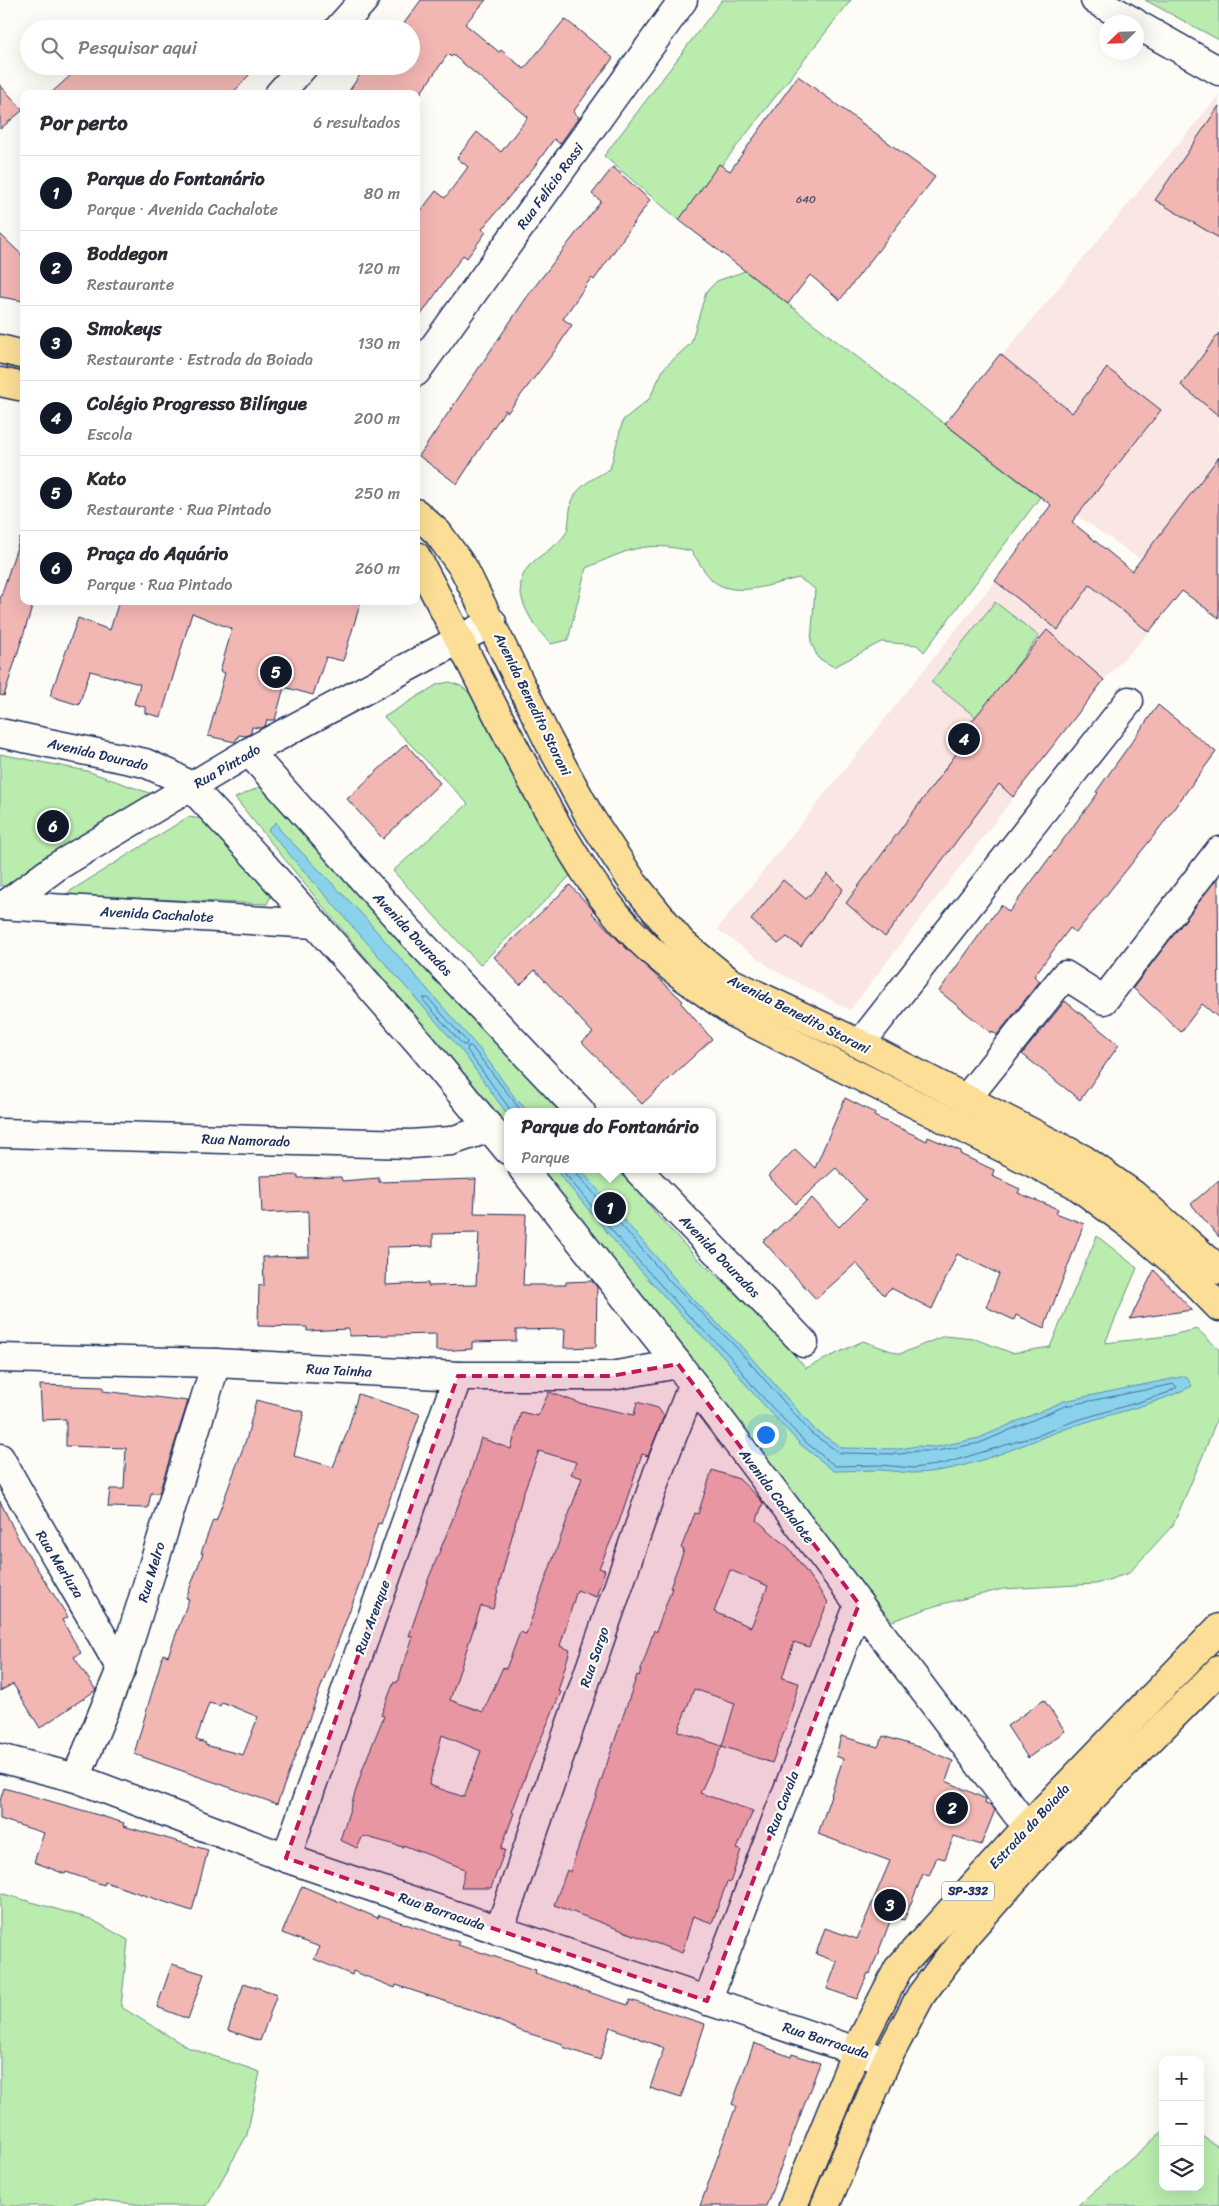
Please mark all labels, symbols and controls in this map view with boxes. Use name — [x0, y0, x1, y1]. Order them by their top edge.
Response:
north arrow — [1099, 15, 1144, 60]
search box — [20, 20, 420, 75]
text: Pesquisar aqui — [78, 31, 197, 64]
icon: search — [38, 34, 66, 62]
text: Por perto — [40, 104, 128, 142]
text: 6 resultados — [313, 108, 400, 137]
street label: Rua Felício Rossi — [510, 137, 591, 235]
text: Parque do Fontanário — [87, 162, 265, 195]
text: 1 — [53, 179, 59, 208]
text: 80 m — [364, 179, 400, 208]
house number: 640 — [796, 190, 816, 209]
text: Parque · Avenida Cachalote — [87, 195, 278, 224]
text: Boddegon — [87, 237, 168, 270]
text: 2 — [51, 254, 61, 283]
text: 120 m — [357, 254, 400, 283]
text: Restaurante — [87, 270, 174, 299]
text: Smokeys — [87, 312, 162, 345]
text: 3 — [52, 329, 60, 358]
text: 130 m — [358, 329, 400, 358]
text: Restaurante · Estrada da Boiada — [87, 345, 313, 374]
text: Colégio Progresso Bilíngue — [87, 387, 307, 420]
text: 4 — [51, 404, 61, 433]
text: 200 m — [354, 404, 400, 433]
text: Escola — [87, 420, 132, 449]
text: Kato — [87, 462, 126, 495]
text: 5 — [51, 479, 61, 508]
text: 250 m — [354, 479, 400, 508]
text: Restaurante · Rua Pintado — [87, 495, 271, 524]
text: Praça do Aquário — [87, 537, 228, 570]
text: 6 — [51, 554, 61, 583]
text: 260 m — [355, 554, 400, 583]
text: Parque · Rua Pintado — [87, 570, 233, 599]
street label: Avenida Benedito Storani — [486, 627, 579, 781]
pin: 5 — [260, 653, 292, 691]
pin: 4 — [948, 720, 980, 758]
street label: Avenida Dourado — [44, 731, 151, 778]
street label: Rua Pintado — [189, 737, 266, 796]
pin: 6 — [37, 807, 69, 845]
street label: Avenida Dourados — [366, 885, 459, 983]
street label: Avenida Cachalote — [99, 899, 214, 930]
street label: Avenida Benedito Storani — [722, 967, 875, 1062]
popup — [504, 1108, 716, 1173]
text: Parque do Fontanário — [521, 1110, 699, 1143]
street label: Rua Namorado — [201, 1126, 291, 1155]
text: Parque — [521, 1143, 570, 1172]
pin: 1 — [594, 1189, 626, 1227]
street label: Avenida Dourados — [672, 1208, 766, 1304]
street label: Rua Tainha — [306, 1356, 373, 1385]
your location — [753, 1422, 779, 1448]
street label: Avenida Cachalote — [732, 1443, 821, 1549]
street label: Rua Merluza — [29, 1525, 91, 1604]
street label: Rua Melro — [130, 1539, 173, 1606]
street label: Rua Arenque — [347, 1577, 397, 1658]
street label: Rua Sargo — [572, 1624, 616, 1691]
street label: Rua Cavala — [759, 1767, 806, 1839]
street label: Estrada da Boiada — [983, 1777, 1076, 1875]
pin: 2 — [936, 1789, 968, 1827]
road number: SP-332 — [942, 1882, 994, 1900]
street label: Rua Barracuda — [395, 1885, 488, 1938]
pin: 3 — [874, 1886, 906, 1924]
street label: Rua Barracuda — [779, 2015, 873, 2066]
map controls — [1159, 2056, 1204, 2191]
button: + — [1159, 2056, 1204, 2101]
button: − — [1159, 2101, 1204, 2146]
button: layers — [1159, 2146, 1204, 2191]

